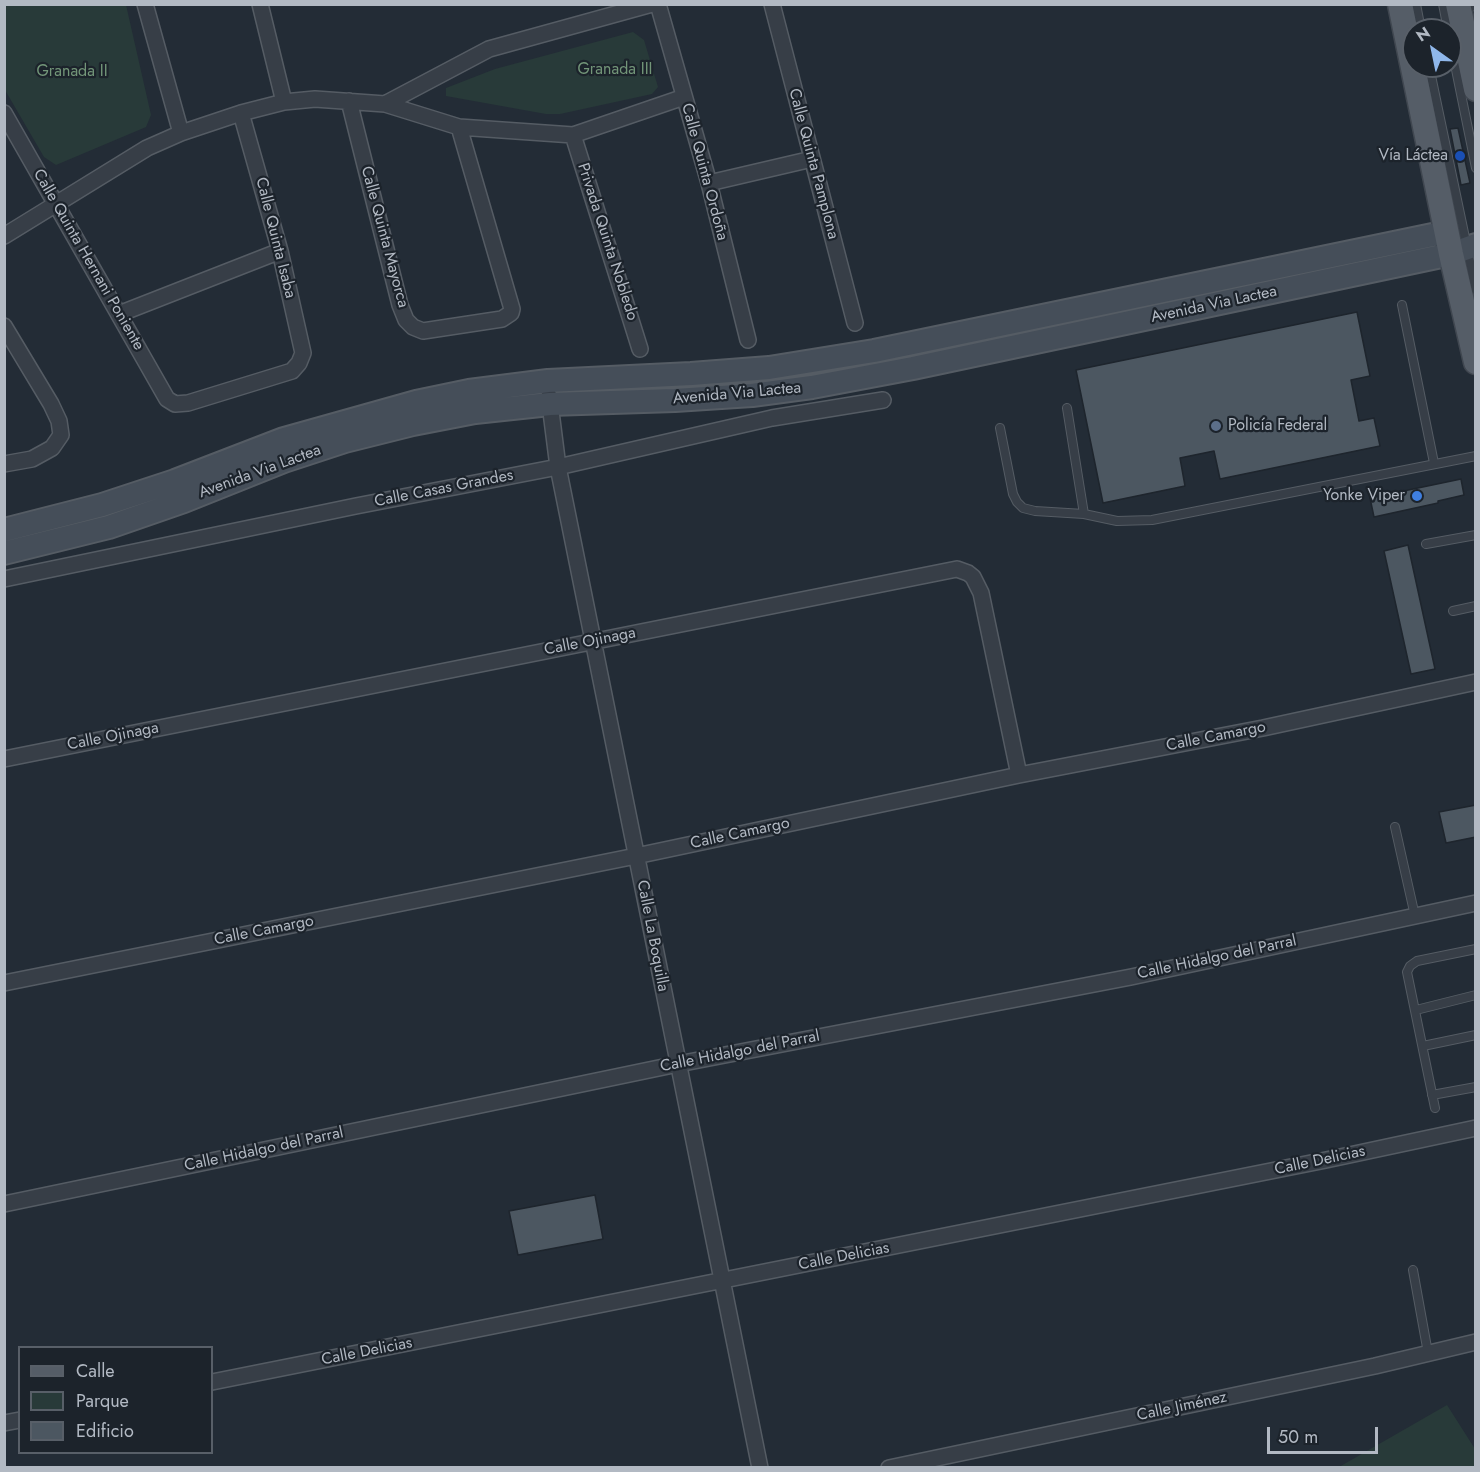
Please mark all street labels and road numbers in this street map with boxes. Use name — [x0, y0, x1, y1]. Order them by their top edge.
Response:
street label: Calle Quinta Pamplona — [784, 87, 842, 241]
street label: Calle Quinta Ordoña — [676, 101, 732, 243]
street label: Privada Quinta Nobledo — [572, 161, 642, 323]
street label: Calle Quinta Mayorca — [356, 164, 412, 310]
street label: Calle Quinta Hernani Poniente — [28, 166, 148, 354]
street label: Calle Quinta Isaba — [251, 176, 299, 300]
street label: Avenida Via Lactea — [1149, 282, 1279, 328]
street label: Avenida Via Lactea — [672, 379, 802, 409]
street label: Avenida Via Lactea — [196, 441, 324, 503]
street label: Calle Casas Grandes — [373, 466, 515, 512]
street label: Calle Ojinaga — [543, 624, 637, 660]
street label: Calle Camargo — [1165, 718, 1267, 756]
street label: Calle Ojinaga — [66, 719, 160, 755]
street label: Calle Camargo — [689, 814, 791, 854]
street label: Calle La Boquilla — [632, 879, 672, 993]
street label: Calle Camargo — [213, 912, 315, 950]
street label: Calle Hidalgo del Parral — [1136, 932, 1298, 984]
street label: Calle Hidalgo del Parral — [659, 1027, 821, 1077]
street label: Calle Hidalgo del Parral — [183, 1124, 345, 1176]
street label: Calle Delicias — [1273, 1142, 1367, 1180]
street label: Calle Delicias — [797, 1239, 891, 1275]
street label: Calle Delicias — [320, 1334, 414, 1370]
street label: Calle Jiménez — [1135, 1388, 1229, 1426]

